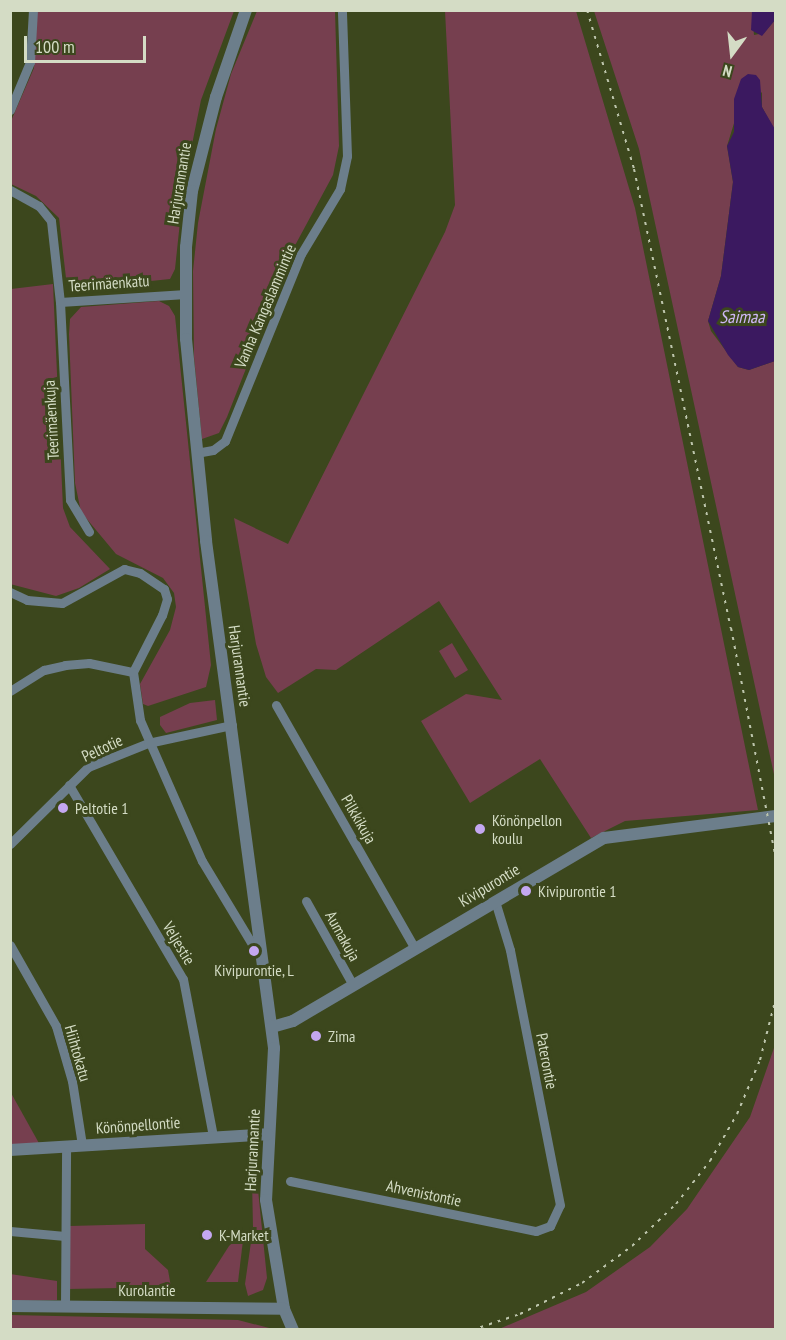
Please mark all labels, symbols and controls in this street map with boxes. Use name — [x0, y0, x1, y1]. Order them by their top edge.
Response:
scale bar — [27, 24, 148, 62]
north arrow — [702, 24, 762, 84]
text: 100 m — [35, 35, 75, 58]
text: N — [721, 61, 734, 82]
street label: Harjurannantie — [163, 141, 195, 225]
street label: Vanha Kangaslammintie — [230, 241, 300, 371]
street label: Teerimäenkatu — [68, 271, 150, 295]
water label: Saimaa — [720, 306, 764, 328]
street label: Teerimäenkuja — [39, 380, 63, 460]
street label: Harjurannantie — [225, 624, 255, 708]
street label: Peltotie — [79, 730, 125, 766]
street label: Pilkkikuja — [337, 791, 381, 847]
place label: Peltotie 1 — [75, 798, 128, 818]
marker: Peltotie 1 — [56, 801, 70, 815]
place label: Könönpellon koulu — [492, 810, 562, 848]
marker: Könönpellon koulu — [473, 822, 487, 836]
street label: Kivipurontie — [455, 859, 523, 911]
place label: Kivipurontie 1 — [538, 881, 616, 901]
marker: Kivipurontie 1 — [519, 884, 533, 898]
street label: Aumakuja — [321, 908, 365, 964]
street label: Veljestie — [159, 918, 199, 968]
marker: Kivipurontie, L — [247, 944, 261, 958]
place label: Kivipurontie, L — [214, 960, 294, 980]
street label: Hiihtokatu — [61, 1023, 95, 1083]
place label: Zima — [328, 1026, 355, 1046]
marker: Zima — [309, 1029, 323, 1043]
street label: Paterontie — [532, 1031, 562, 1091]
street label: Harjurannantie — [240, 1108, 264, 1192]
street label: Könönpellontie — [95, 1112, 181, 1138]
street label: Ahvenistontie — [385, 1176, 463, 1210]
place label: K-Market — [219, 1225, 269, 1245]
marker: K-Market — [200, 1228, 214, 1242]
street label: Kurolantie — [118, 1280, 176, 1300]

